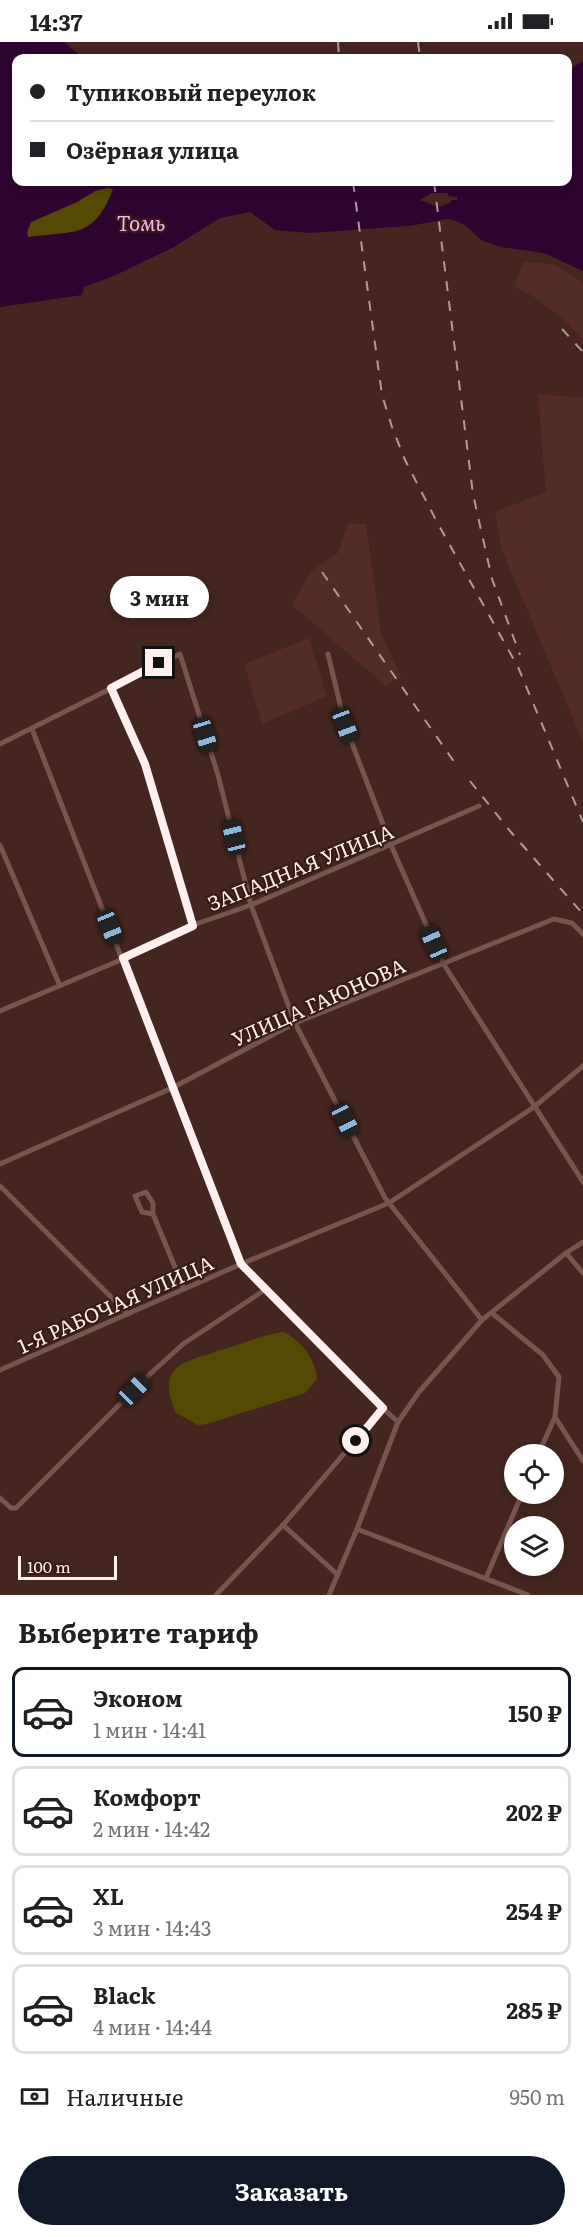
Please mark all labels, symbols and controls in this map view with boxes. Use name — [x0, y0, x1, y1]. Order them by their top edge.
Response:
text: 14:37 — [30, 5, 82, 38]
text: Тупиковый переулок — [66, 75, 316, 108]
text: Озёрная улица — [66, 133, 239, 166]
water label: Томь — [117, 206, 165, 237]
callout: 3 мин — [110, 576, 208, 618]
text: 3 мин — [130, 582, 189, 612]
route end — [145, 649, 172, 676]
car — [330, 705, 360, 745]
car — [191, 715, 219, 755]
street label: ЗАПАДНАЯ УЛИЦА — [202, 815, 398, 917]
car — [221, 817, 247, 857]
car — [95, 907, 125, 947]
car — [418, 923, 450, 963]
street label: УЛИЦА ГАЮНОВА — [226, 949, 410, 1053]
car — [329, 1100, 361, 1140]
street label: 1-Я РАБОЧАЯ УЛИЦА — [12, 1246, 218, 1360]
car — [115, 1371, 153, 1409]
route start — [342, 1427, 369, 1454]
map controls — [504, 1444, 564, 1576]
button: locate — [504, 1444, 564, 1504]
button: layers — [504, 1516, 564, 1576]
scale bar — [18, 1553, 117, 1580]
text: 100 m — [27, 1554, 71, 1578]
text: Выберите тариф — [18, 1611, 259, 1651]
text: Эконом — [93, 1681, 182, 1714]
icon: car — [21, 1685, 75, 1739]
text: 150 ₽ — [508, 1696, 562, 1729]
text: 1 мин · 14:41 — [93, 1714, 206, 1744]
text: Комфорт — [93, 1780, 201, 1813]
icon: car — [21, 1784, 75, 1838]
text: 202 ₽ — [506, 1795, 562, 1828]
text: 2 мин · 14:42 — [93, 1813, 210, 1843]
text: XL — [93, 1879, 124, 1912]
icon: car — [21, 1883, 75, 1937]
text: 254 ₽ — [506, 1894, 562, 1927]
text: 3 мин · 14:43 — [93, 1912, 212, 1942]
text: Black — [93, 1978, 155, 2011]
icon: car — [21, 1982, 75, 2036]
text: 285 ₽ — [506, 1993, 562, 2026]
text: 4 мин · 14:44 — [93, 2011, 212, 2041]
icon: cash — [18, 2080, 51, 2113]
text: Наличные — [66, 2080, 184, 2113]
text: 950 m — [509, 2081, 565, 2111]
button: Заказать — [18, 2156, 565, 2225]

